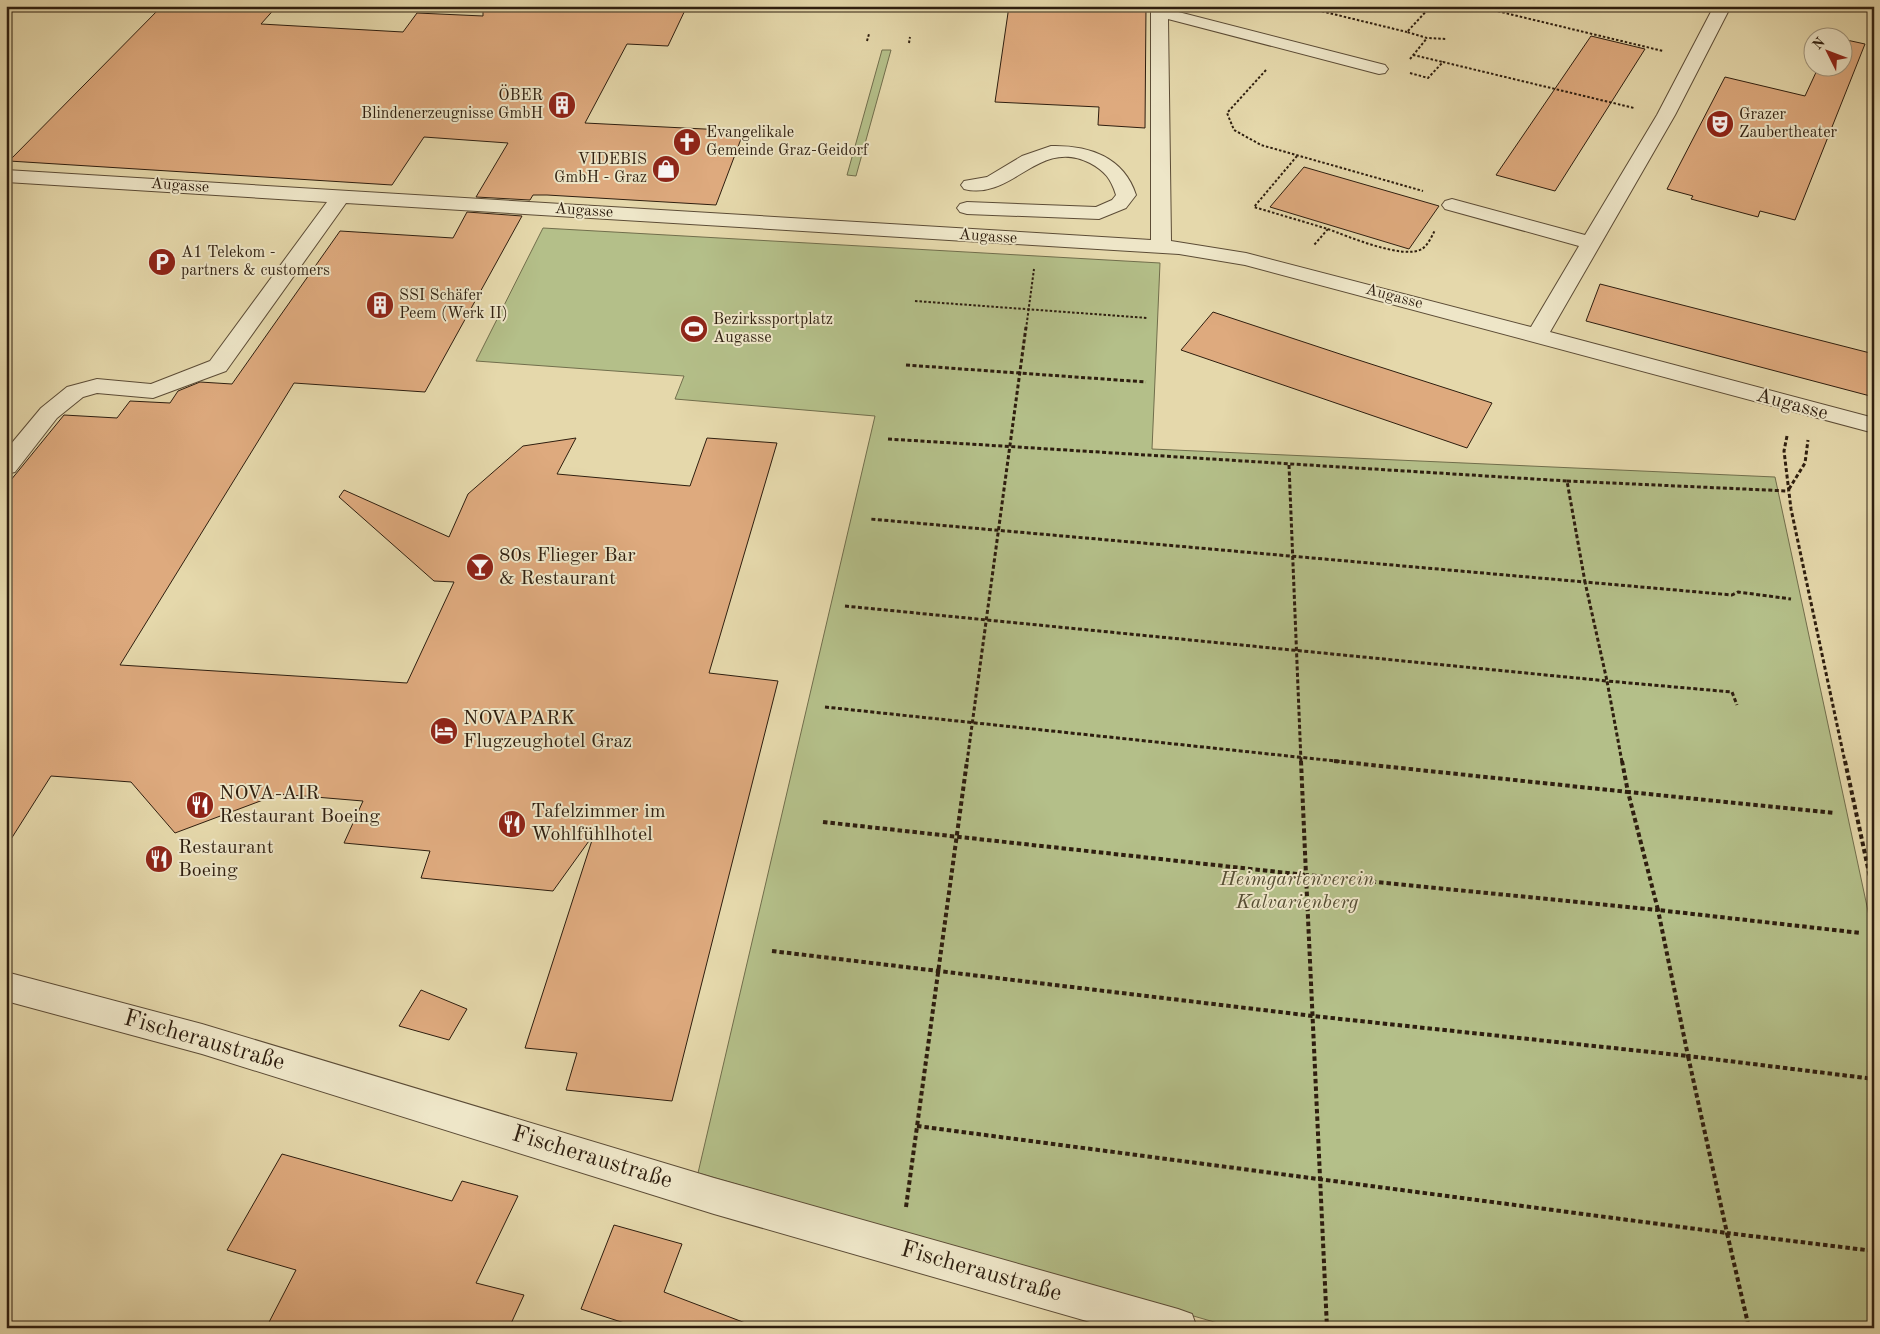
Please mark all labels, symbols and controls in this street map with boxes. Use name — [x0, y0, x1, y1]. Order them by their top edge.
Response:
north arrow — [1802, 28, 1852, 78]
text: N — [1810, 35, 1828, 53]
place label: ÖBER Blindenerzeugnisse GmbH — [361, 84, 543, 122]
building icon: ÖBER Blindenerzeugnisse GmbH — [547, 90, 577, 120]
place label: Grazer Zaubertheater — [1739, 107, 1838, 141]
theatre icon: Grazer Zaubertheater — [1705, 109, 1735, 139]
place label: Evangelikale Gemeinde Graz-Geidorf — [706, 125, 869, 159]
church icon: Evangelikale Gemeinde Graz-Geidorf — [672, 127, 702, 157]
place label: VIDEBIS GmbH - Graz — [554, 152, 647, 186]
shop icon: VIDEBIS GmbH - Graz — [651, 154, 681, 184]
street label: Augasse — [150, 176, 210, 196]
street label: Augasse — [554, 201, 614, 221]
street label: Augasse — [958, 227, 1018, 247]
place label: A1 Telekom - partners & customers — [181, 245, 330, 279]
parking icon: A1 Telekom - partners & customers — [147, 247, 177, 277]
street label: Augasse — [1364, 282, 1424, 312]
place label: SSI Schäfer Peem (Werk II) — [399, 288, 508, 322]
building icon: SSI Schäfer Peem (Werk II) — [365, 290, 395, 320]
place label: Bezirkssportplatz Augasse — [713, 312, 833, 346]
sports icon: Bezirkssportplatz Augasse — [679, 314, 709, 344]
street label: Augasse — [1754, 386, 1830, 424]
place label: 80s Flieger Bar & Restaurant — [499, 546, 636, 589]
bar icon: 80s Flieger Bar & Restaurant — [465, 552, 495, 582]
place label: NOVAPARK Flugzeughotel Graz — [463, 709, 632, 752]
hotel icon: NOVAPARK Flugzeughotel Graz — [429, 716, 459, 746]
place label: NOVA-AIR Restaurant Boeing — [219, 784, 380, 827]
restaurant icon: NOVA-AIR Restaurant Boeing — [185, 790, 215, 820]
place label: Tafelzimmer im Wohlfühlhotel — [531, 802, 666, 845]
restaurant icon: Tafelzimmer im Wohlfühlhotel — [497, 809, 527, 839]
place label: Restaurant Boeing — [178, 838, 274, 881]
restaurant icon: Restaurant Boeing — [144, 844, 174, 874]
park label: Heimgartenverein Kalvarienberg — [1219, 870, 1374, 913]
street label: Fischeraustraße — [121, 1007, 287, 1075]
street label: Fischeraustraße — [509, 1122, 675, 1194]
street label: Fischeraustraße — [898, 1238, 1064, 1306]

